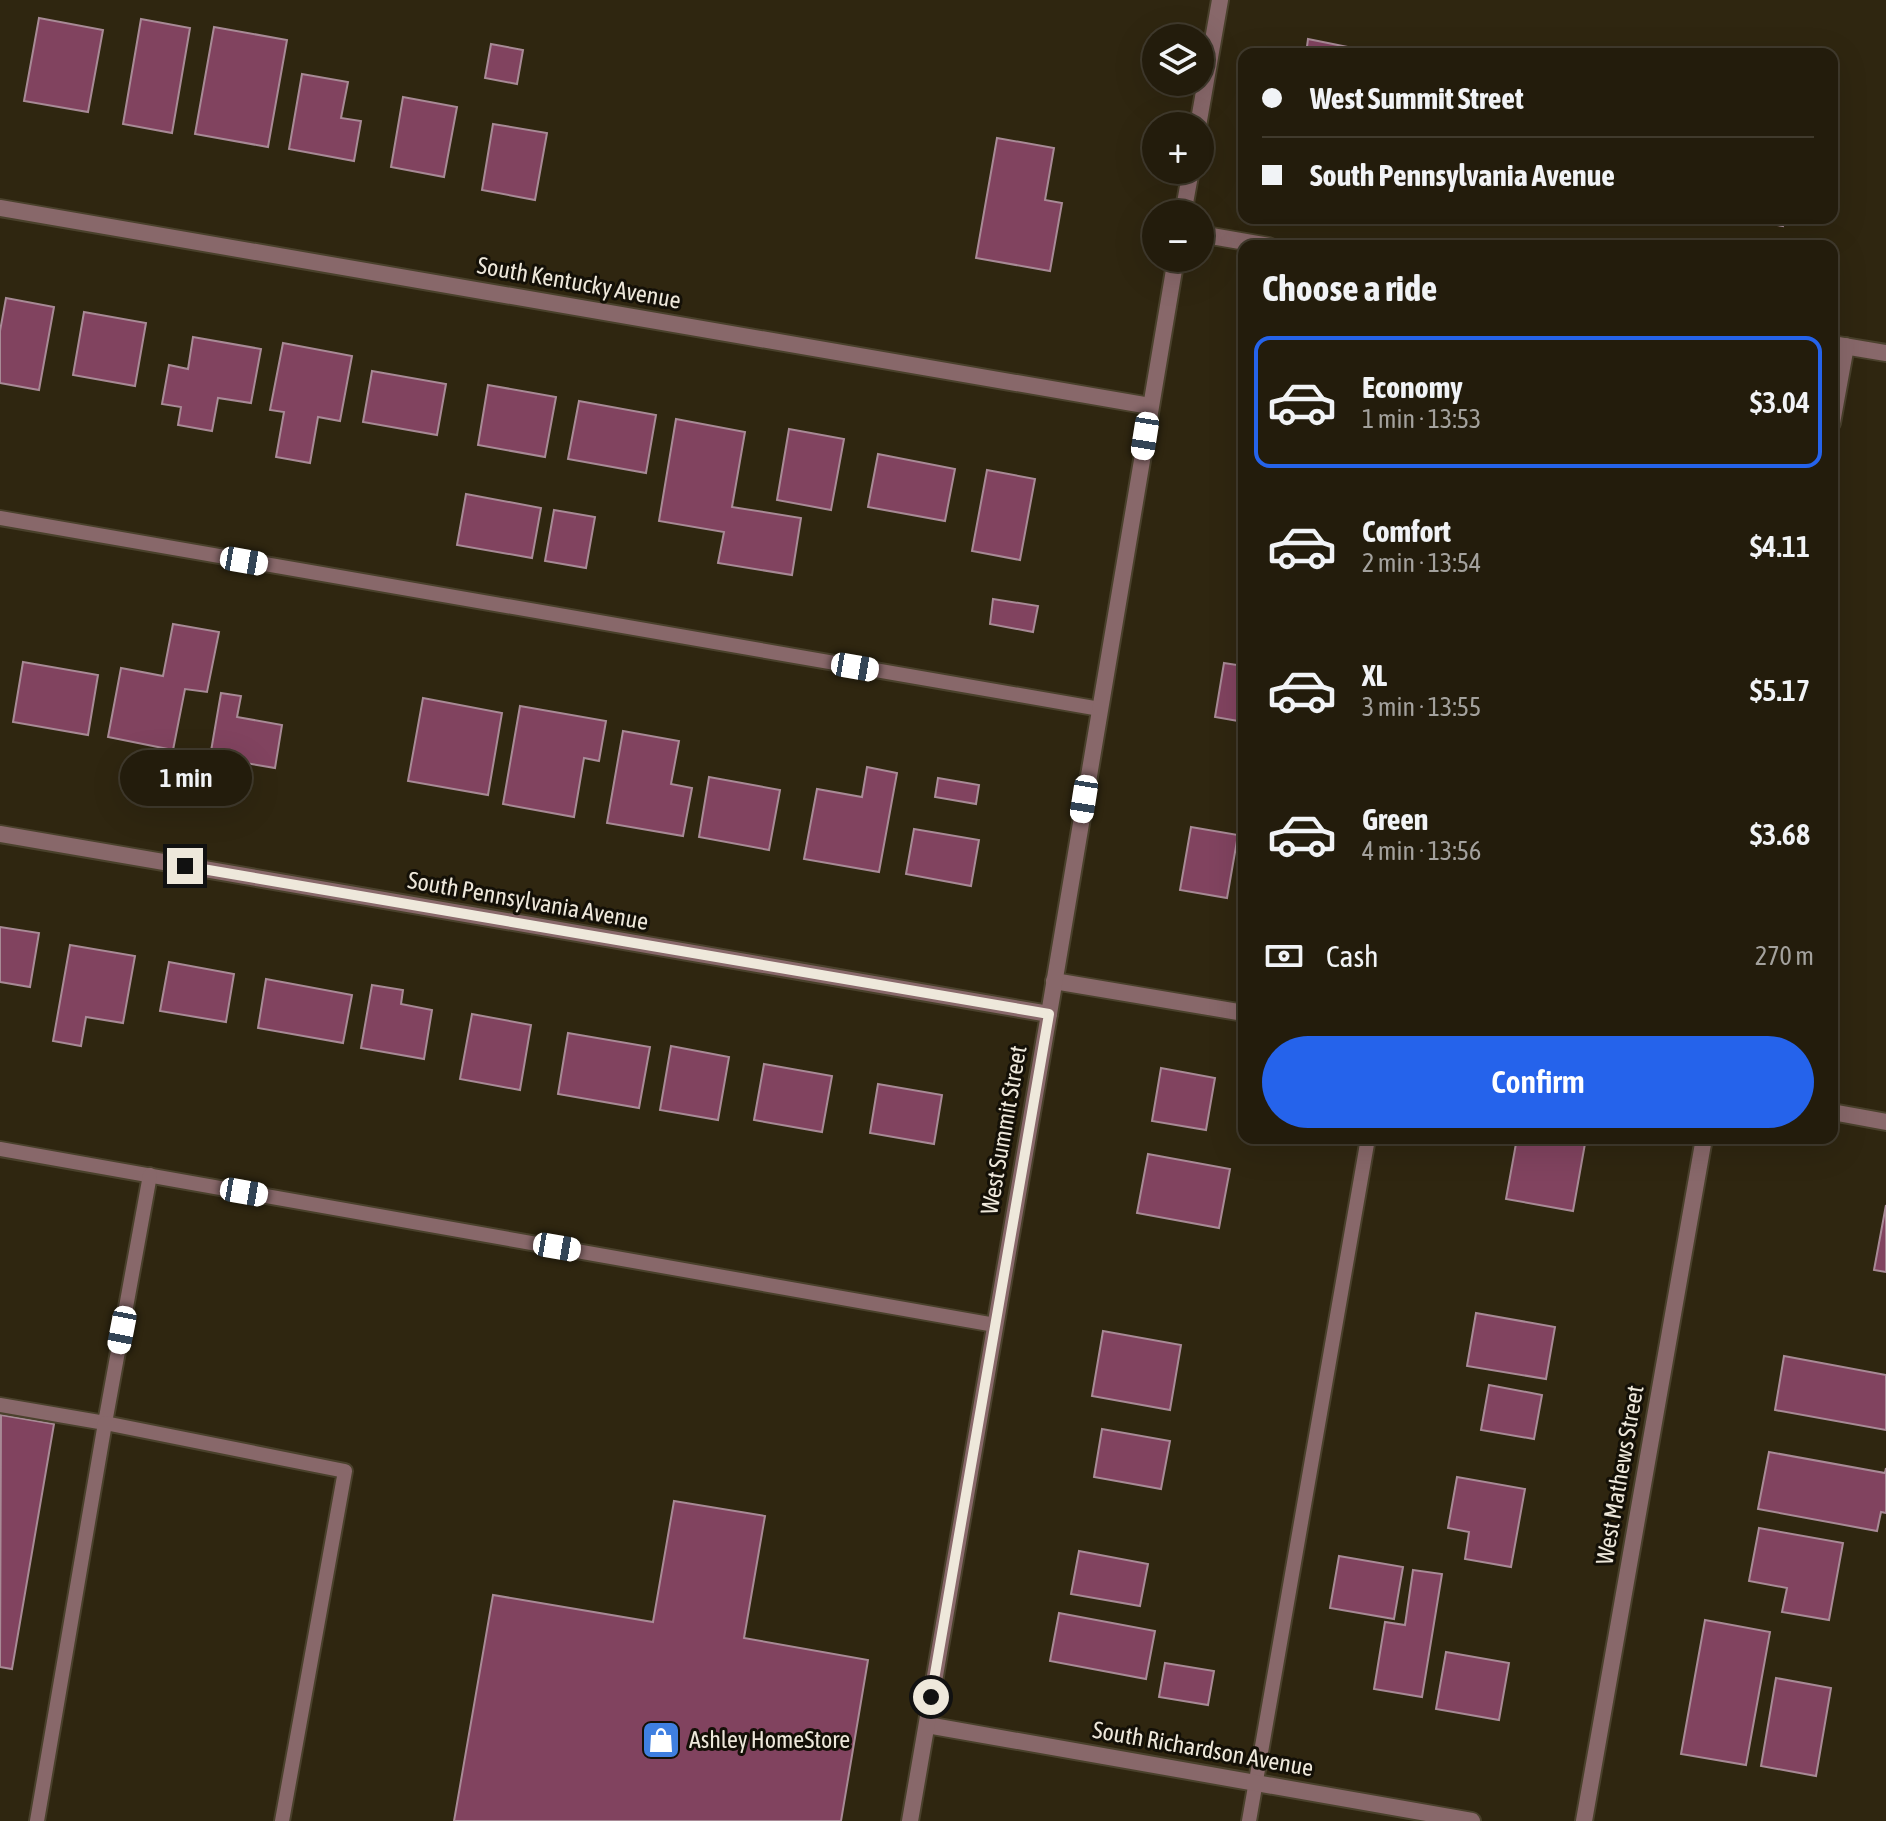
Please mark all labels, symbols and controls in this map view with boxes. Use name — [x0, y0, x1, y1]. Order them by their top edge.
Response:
map controls — [1142, 24, 1214, 272]
button: layers — [1142, 24, 1214, 96]
text: West Summit Street — [1310, 81, 1524, 115]
button: + — [1142, 112, 1214, 184]
text: South Pennsylvania Avenue — [1310, 158, 1615, 192]
button: − — [1142, 200, 1214, 272]
street label: South Kentucky Avenue — [475, 251, 683, 314]
text: Choose a ride — [1262, 267, 1437, 309]
icon: car — [1266, 366, 1338, 438]
text: Economy — [1362, 370, 1463, 404]
text: $3.04 — [1750, 385, 1810, 419]
text: 1 min · 13:53 — [1362, 404, 1481, 434]
car — [1129, 410, 1161, 462]
icon: car — [1266, 510, 1338, 582]
text: Comfort — [1362, 514, 1451, 548]
text: $4.11 — [1750, 529, 1810, 563]
car — [218, 545, 270, 577]
text: 2 min · 13:54 — [1362, 548, 1481, 578]
car — [829, 651, 881, 683]
icon: car — [1266, 654, 1338, 726]
text: XL — [1362, 658, 1387, 692]
text: $5.17 — [1750, 673, 1810, 707]
text: 3 min · 13:55 — [1362, 692, 1481, 722]
callout: 1 min — [119, 750, 251, 806]
text: 1 min — [159, 763, 213, 793]
car — [1068, 773, 1100, 825]
icon: car — [1266, 798, 1338, 870]
text: Green — [1362, 802, 1428, 836]
text: $3.68 — [1750, 817, 1810, 851]
text: 4 min · 13:56 — [1362, 836, 1481, 866]
route end — [167, 848, 203, 884]
street label: South Pennsylvania Avenue — [406, 866, 650, 935]
icon: cash — [1262, 934, 1306, 978]
text: Cash — [1326, 939, 1379, 973]
text: 270 m — [1755, 941, 1814, 971]
button: Confirm — [1262, 1036, 1814, 1128]
street label: West Summit Street — [975, 1043, 1032, 1216]
car — [218, 1176, 270, 1208]
car — [531, 1231, 583, 1263]
car — [106, 1304, 138, 1356]
street label: West Mathews Street — [1590, 1383, 1649, 1567]
route start — [913, 1679, 949, 1715]
street label: South Richardson Avenue — [1091, 1716, 1316, 1781]
shop icon: Ashley HomeStore — [640, 1719, 682, 1761]
place label: Ashley HomeStore — [689, 1726, 850, 1753]

